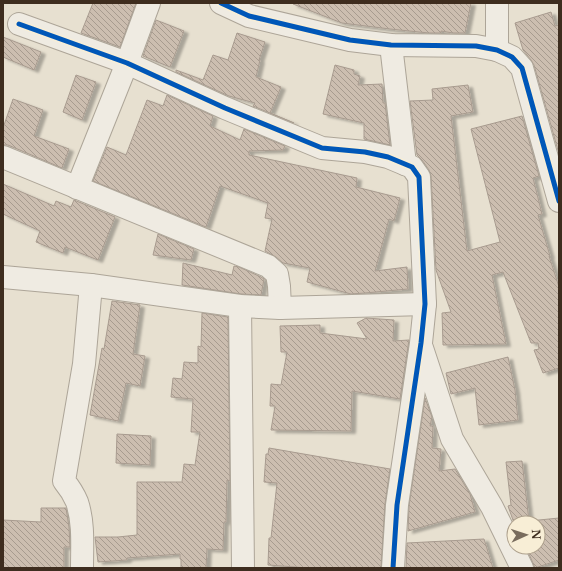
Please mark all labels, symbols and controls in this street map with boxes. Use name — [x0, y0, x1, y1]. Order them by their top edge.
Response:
north arrow — [506, 515, 546, 555]
text: N — [529, 529, 543, 541]

